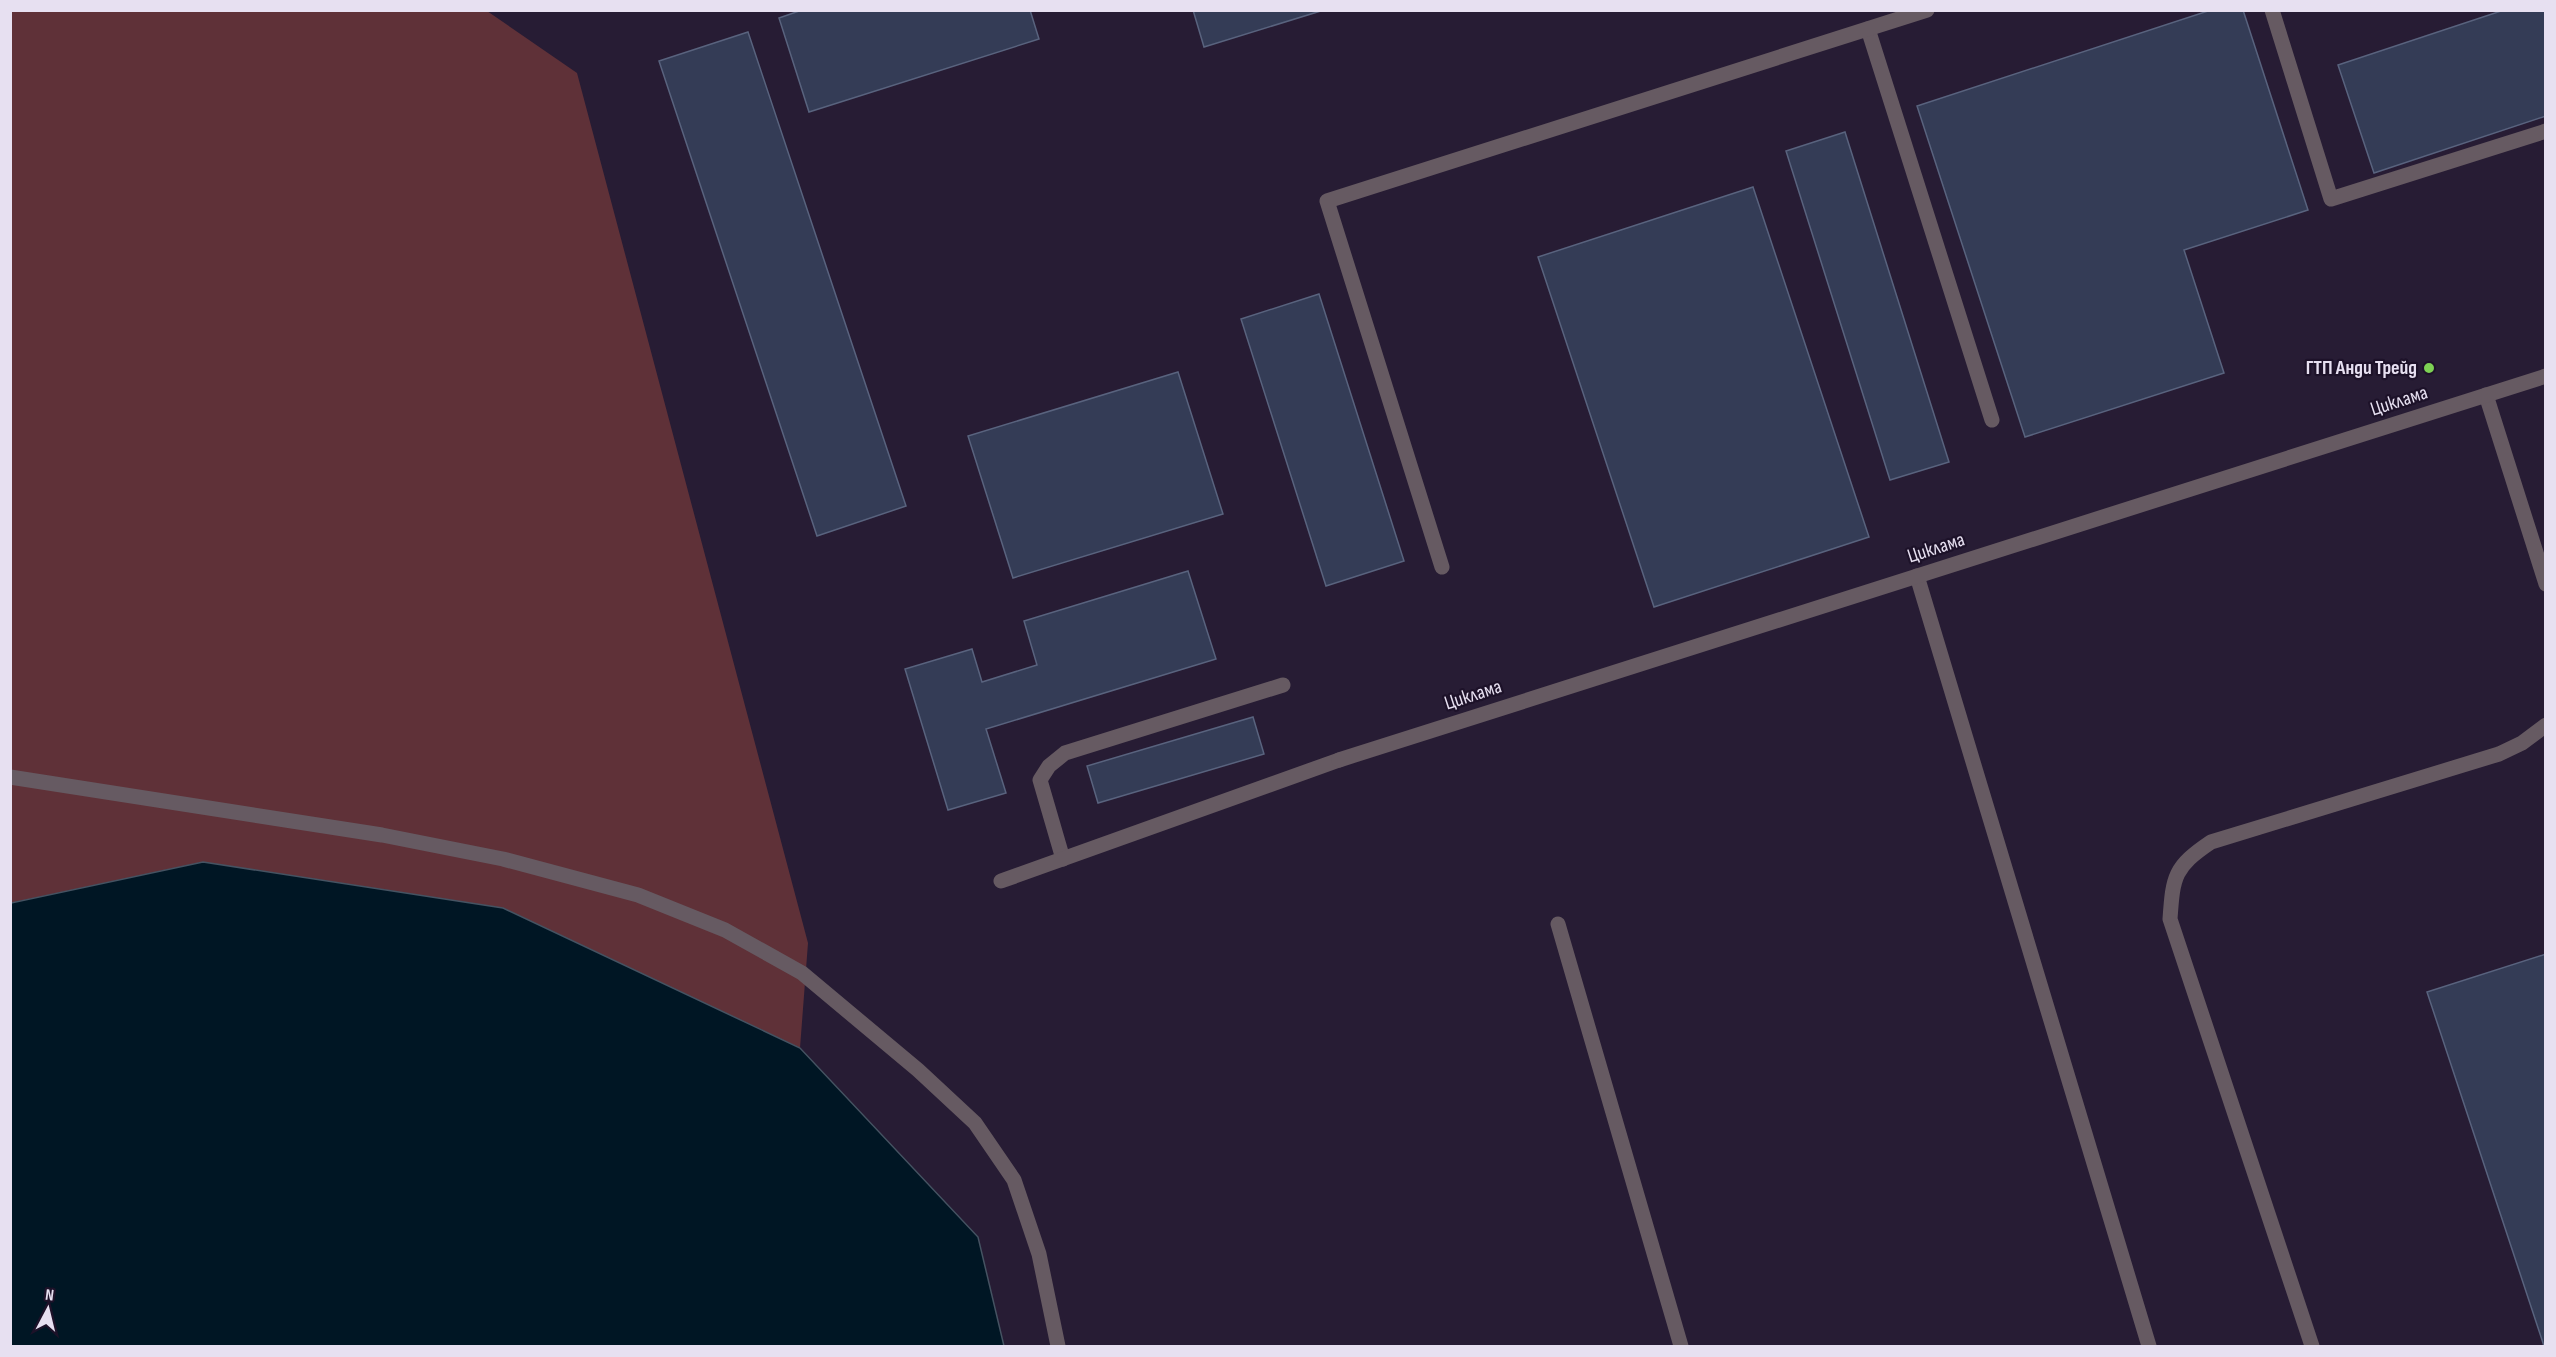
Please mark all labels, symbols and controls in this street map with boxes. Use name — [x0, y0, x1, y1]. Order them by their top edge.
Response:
place label: ГТП Анди Трейд — [2306, 356, 2417, 380]
marker: ГТП Анди Трейд — [2422, 361, 2436, 375]
street label: Циклама — [2367, 381, 2431, 421]
street label: Циклама — [1904, 528, 1968, 568]
street label: Циклама — [1441, 675, 1505, 715]
north arrow — [18, 1279, 78, 1339]
text: N — [44, 1286, 55, 1306]

